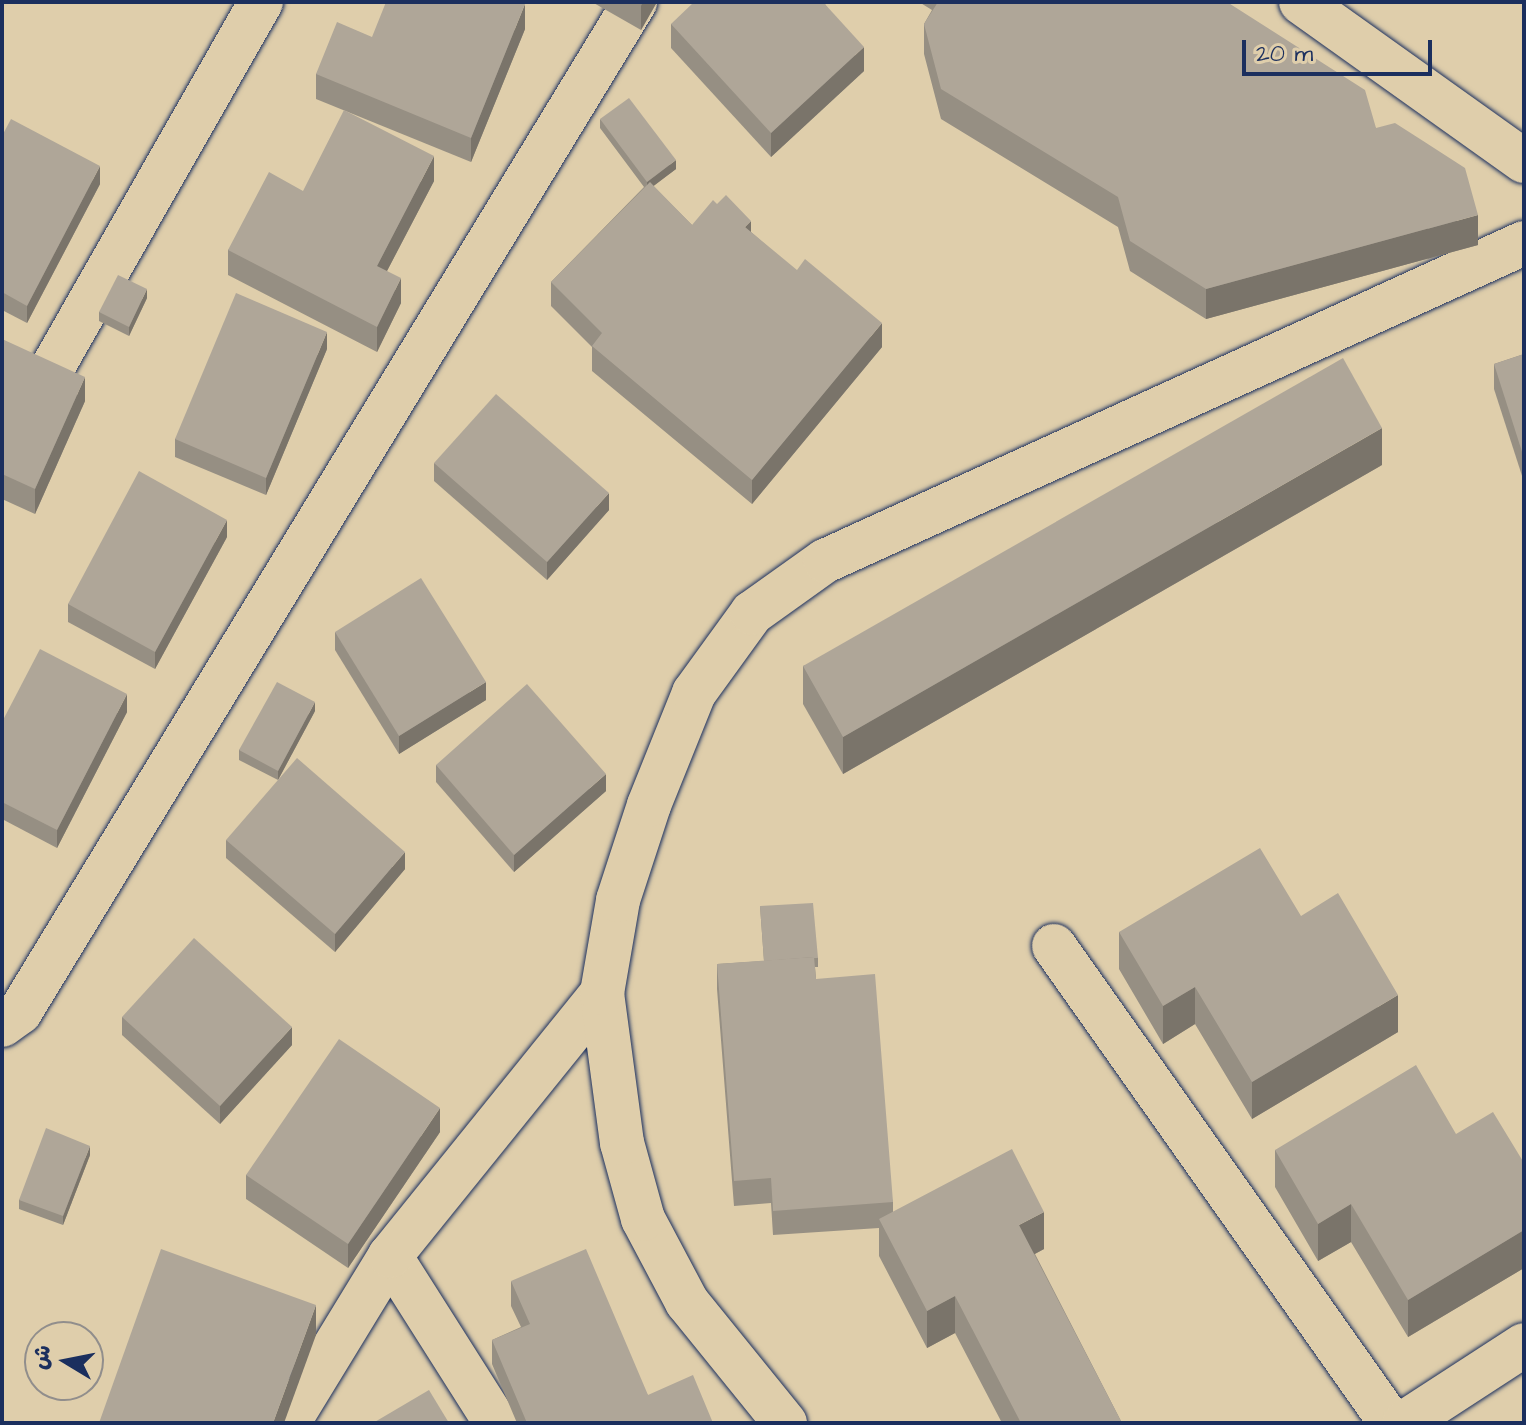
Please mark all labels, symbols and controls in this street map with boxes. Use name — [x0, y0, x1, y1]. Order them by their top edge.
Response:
scale bar — [1246, 24, 1436, 74]
text: 20 m — [1256, 37, 1313, 71]
north arrow — [24, 1321, 104, 1401]
text: ش — [24, 1342, 59, 1372]

